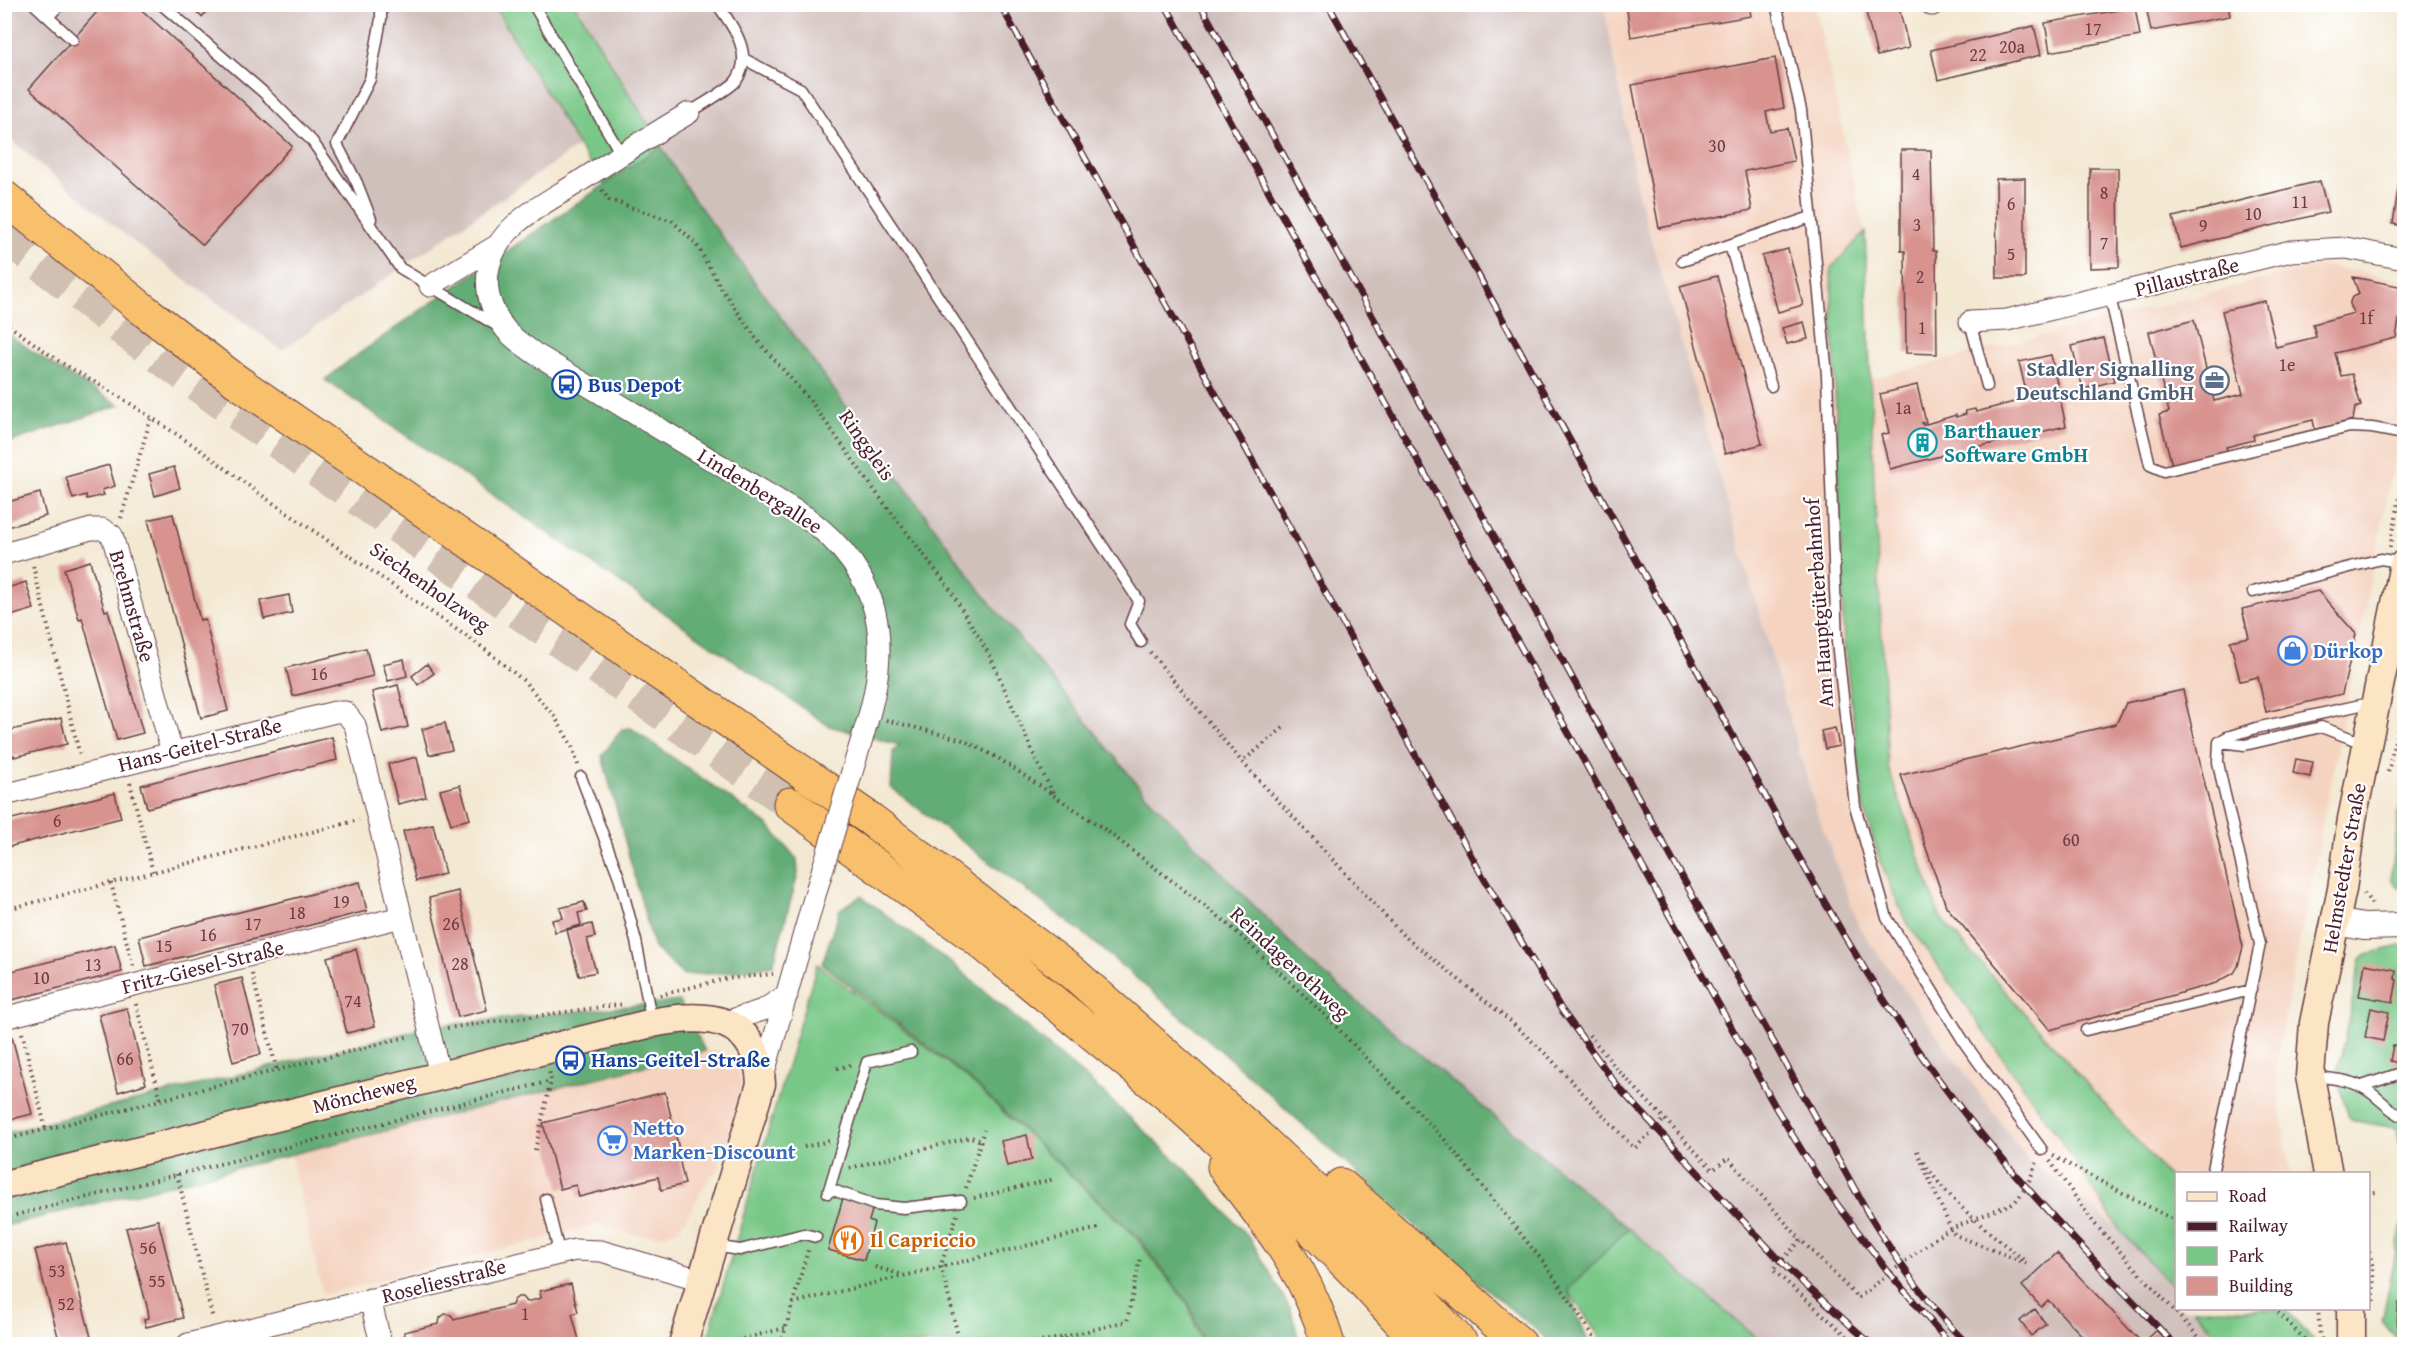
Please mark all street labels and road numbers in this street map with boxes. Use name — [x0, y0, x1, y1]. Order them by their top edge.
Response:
street label: Pillaustraße — [2131, 249, 2242, 304]
street label: Ringgleis — [832, 403, 903, 487]
street label: Lindenbergallee — [692, 440, 829, 541]
street label: Am Hauptgüterbahnhof — [1796, 495, 1841, 709]
street label: Siechenholzweg — [364, 534, 497, 640]
street label: Brehmstraße — [102, 546, 163, 666]
street label: Hans-Geitel-Straße — [115, 709, 285, 780]
street label: Helmstedter Straße — [2313, 780, 2374, 956]
street label: Reindagerothweg — [1223, 899, 1358, 1027]
street label: Fritz-Giesel-Straße — [118, 931, 287, 1002]
street label: Möncheweg — [309, 1066, 419, 1121]
street label: Roseliesstraße — [378, 1250, 510, 1311]

